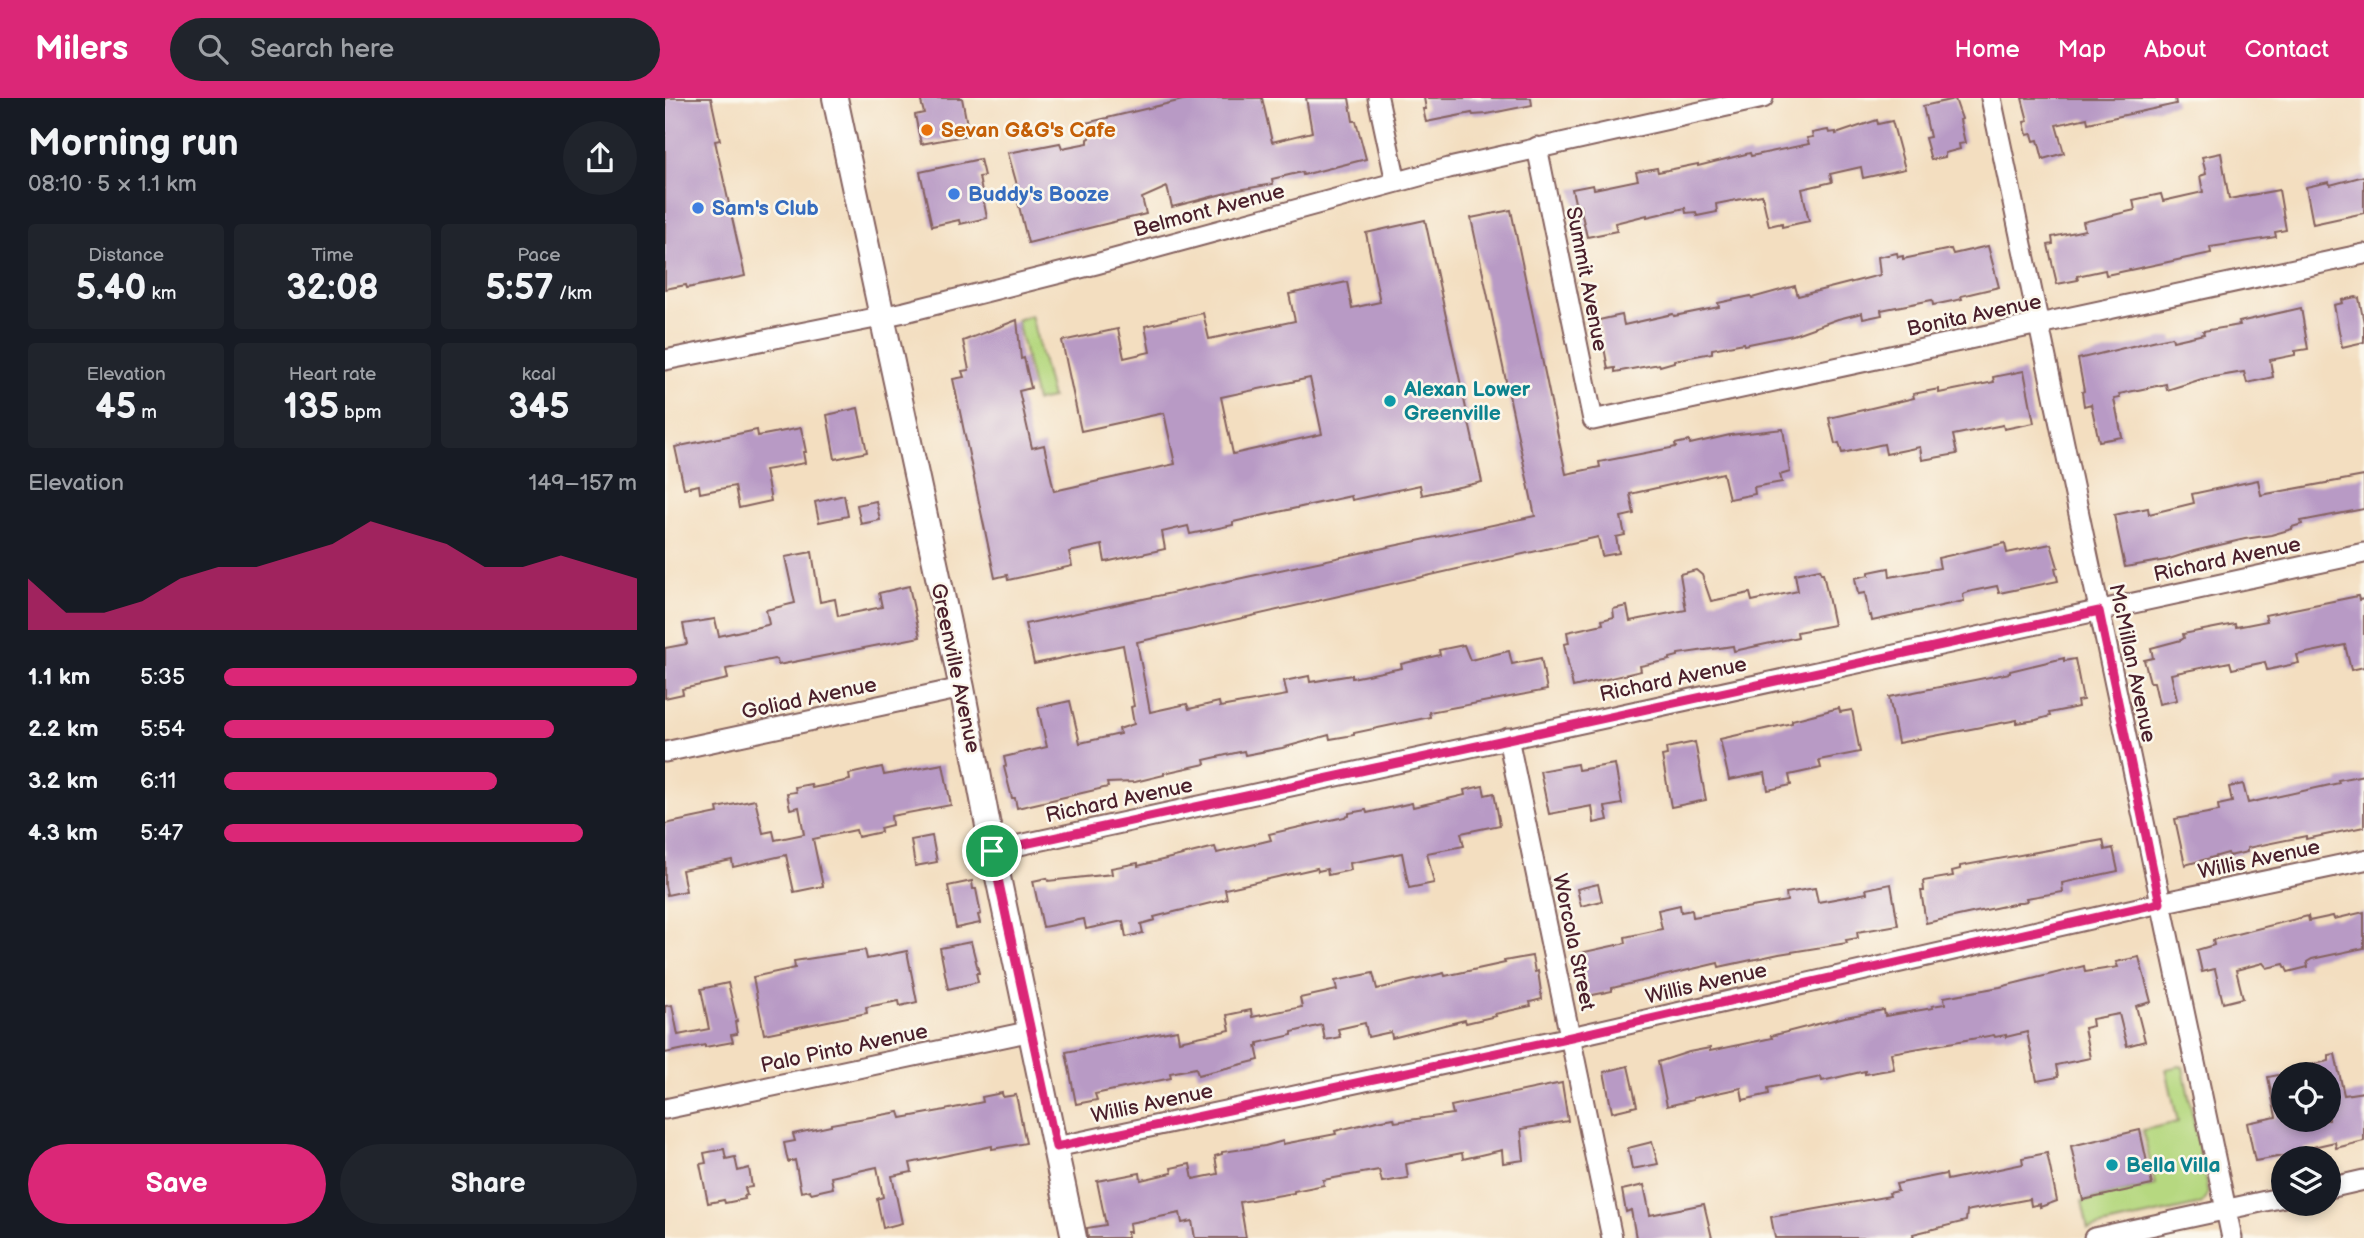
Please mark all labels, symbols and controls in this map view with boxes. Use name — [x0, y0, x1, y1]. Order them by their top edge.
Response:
search box — [170, 18, 660, 81]
text: Milers — [35, 29, 128, 69]
icon: search — [194, 30, 232, 68]
text: Search here — [250, 34, 394, 65]
text: Home — [1955, 35, 2020, 64]
text: Map — [2058, 35, 2106, 64]
text: About — [2144, 35, 2206, 64]
text: Contact — [2244, 35, 2329, 64]
place label: Sevan G&G's Cafe — [941, 118, 1116, 143]
text: Morning run — [28, 121, 239, 166]
button: share — [563, 121, 637, 195]
marker: Sevan G&G's Cafe — [919, 122, 935, 138]
text: 08:10 · 5 × 1.1 km — [28, 170, 197, 198]
street label: Belmont Avenue — [1131, 178, 1287, 243]
place label: Buddy's Booze — [968, 182, 1109, 207]
marker: Buddy's Booze — [946, 186, 962, 202]
place label: Sam's Club — [712, 196, 819, 221]
marker: Sam's Club — [690, 200, 706, 216]
street label: Summit Avenue — [1560, 205, 1613, 353]
text: Distance — [88, 244, 164, 267]
text: Time — [311, 244, 354, 267]
text: Pace — [517, 244, 560, 267]
text: 5.40 — [76, 267, 146, 310]
text: 32:08 — [286, 267, 379, 310]
text: 5:57 — [485, 267, 554, 310]
text: km — [146, 282, 176, 305]
text: /km — [554, 282, 592, 305]
street label: Bonita Avenue — [1905, 289, 2044, 342]
text: Elevation — [87, 363, 166, 386]
text: Heart rate — [289, 363, 376, 386]
text: kcal — [522, 363, 556, 386]
place label: Alexan Lower Greenville — [1403, 377, 1531, 426]
text: 45 — [95, 386, 136, 429]
text: 135 — [284, 386, 339, 429]
text: 345 — [508, 386, 569, 429]
marker: Alexan Lower Greenville — [1382, 393, 1398, 409]
text: m — [136, 401, 157, 424]
text: bpm — [339, 401, 381, 424]
text: Elevation — [28, 469, 124, 497]
text: 149–157 m — [528, 469, 637, 497]
street label: Richard Avenue — [2151, 532, 2303, 587]
street label: Greenville Avenue — [925, 581, 986, 755]
street label: McMillan Avenue — [2104, 582, 2162, 745]
street label: Richard Avenue — [1597, 652, 1749, 707]
text: 1.1 km — [28, 663, 90, 691]
text: 5:35 — [140, 663, 185, 691]
street label: Goliad Avenue — [739, 672, 879, 725]
text: 2.2 km — [28, 715, 99, 743]
text: 5:54 — [140, 715, 185, 743]
text: 3.2 km — [28, 767, 98, 795]
text: 6:11 — [140, 767, 177, 795]
street label: Richard Avenue — [1043, 773, 1195, 828]
text: 4.3 km — [28, 819, 98, 847]
text: 5:47 — [140, 819, 183, 847]
pin — [962, 821, 1022, 881]
icon: arrive — [973, 832, 1011, 870]
street label: Willis Avenue — [2196, 834, 2322, 885]
street label: Worcola Street — [1547, 871, 1600, 1013]
street label: Willis Avenue — [1643, 957, 1769, 1010]
street label: Palo Pinto Avenue — [758, 1019, 930, 1078]
map controls — [2271, 1062, 2341, 1216]
button: locate — [2271, 1062, 2341, 1132]
street label: Willis Avenue — [1089, 1078, 1215, 1129]
button: Save — [28, 1144, 326, 1224]
button: Share — [340, 1144, 637, 1224]
button: layers — [2271, 1146, 2341, 1216]
place label: Bella Villa — [2126, 1153, 2221, 1178]
marker: Bella Villa — [2104, 1157, 2120, 1173]

